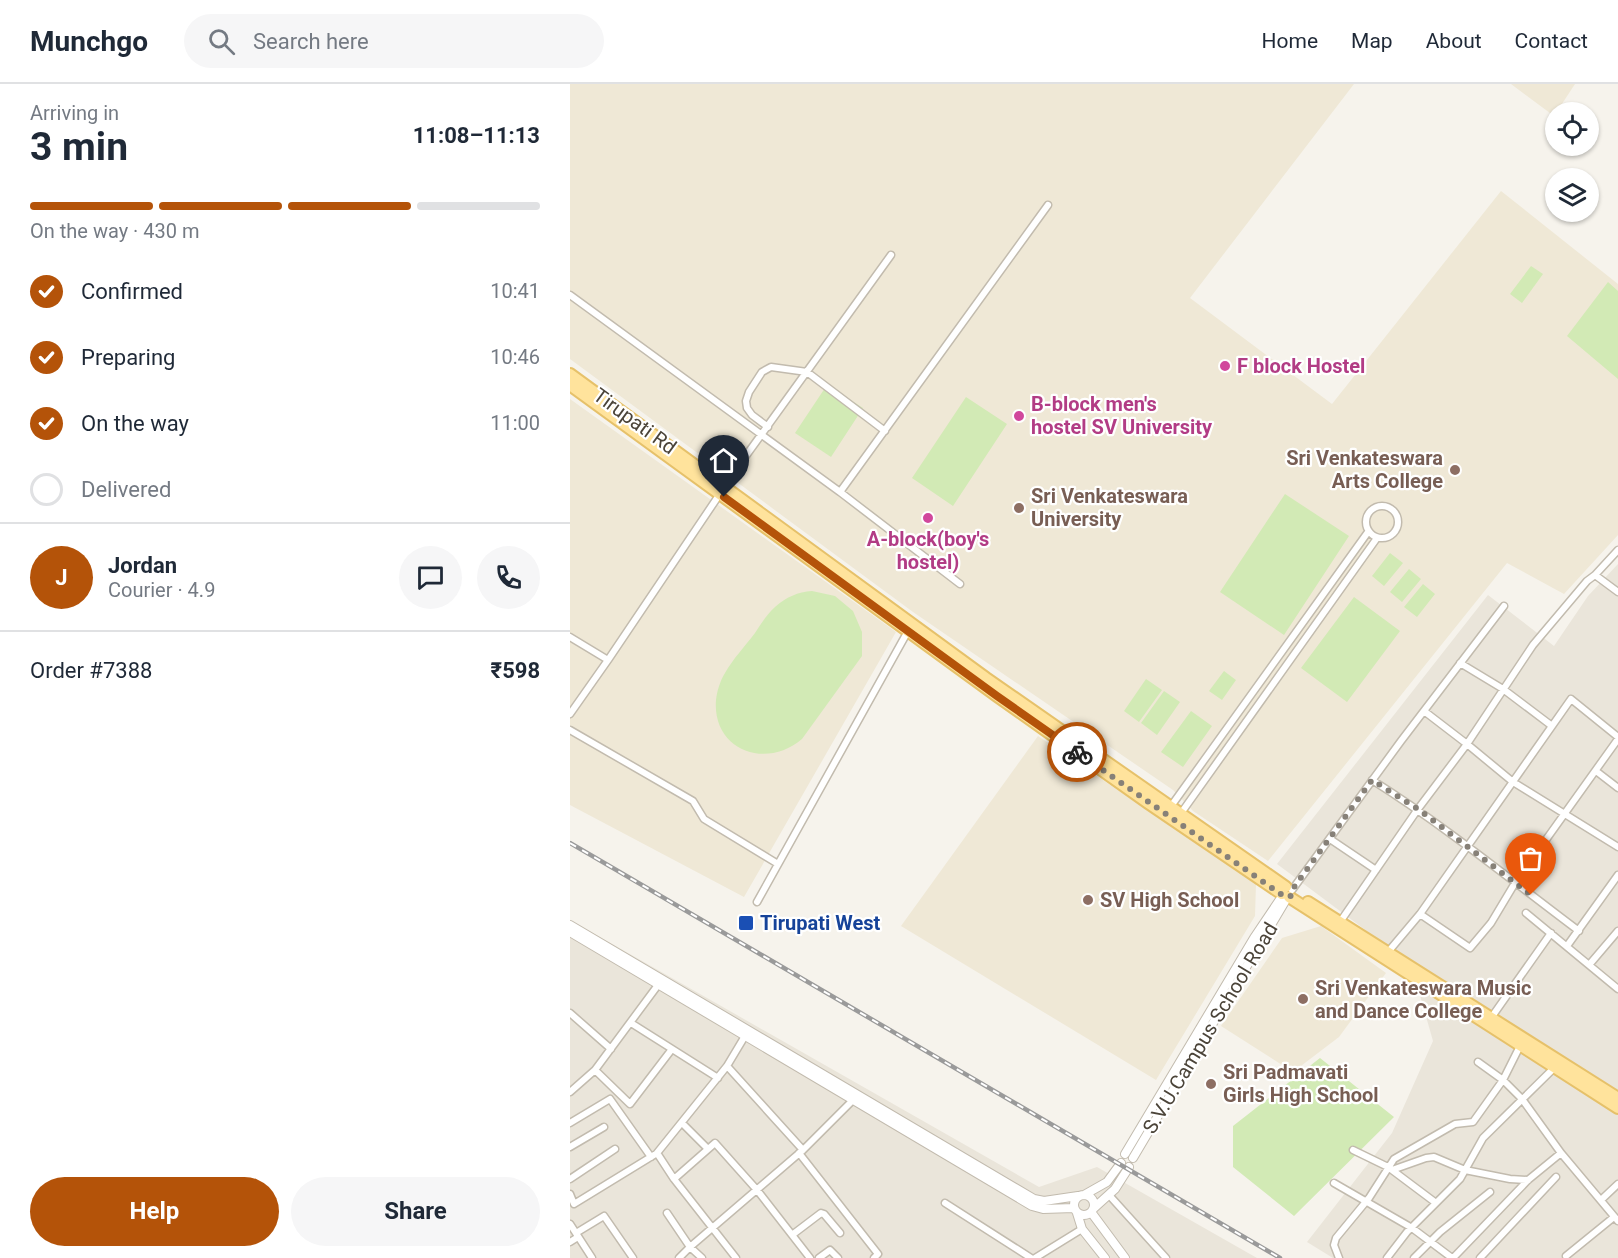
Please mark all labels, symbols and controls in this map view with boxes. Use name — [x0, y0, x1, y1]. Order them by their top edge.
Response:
search box — [184, 14, 604, 68]
text: Munchgo — [30, 25, 148, 58]
icon: search — [205, 25, 238, 58]
text: Search here — [253, 29, 369, 54]
text: Home — [1262, 29, 1318, 53]
text: Map — [1351, 29, 1393, 53]
text: About — [1426, 29, 1482, 53]
text: Contact — [1515, 29, 1588, 53]
text: Arriving in — [30, 101, 119, 125]
map controls — [1545, 102, 1599, 222]
button: locate — [1545, 102, 1599, 156]
text: 11:08–11:13 — [413, 123, 540, 148]
text: 3 min — [30, 124, 128, 170]
button: layers — [1545, 168, 1599, 222]
text: On the way · 430 m — [30, 219, 199, 243]
icon: check — [30, 275, 63, 308]
text: Confirmed — [81, 279, 183, 304]
text: 10:41 — [490, 279, 540, 303]
icon: check — [30, 341, 63, 374]
text: Preparing — [81, 345, 175, 370]
text: 10:46 — [490, 345, 540, 369]
place label: F block Hostel — [1237, 354, 1365, 378]
marker: F block Hostel — [1218, 359, 1232, 373]
street label: Tirupati Rd — [589, 383, 681, 459]
place label: B-block men's hostel SV University — [1031, 392, 1213, 439]
icon: check — [30, 407, 63, 440]
marker: B-block men's hostel SV University — [1012, 409, 1026, 423]
text: On the way — [81, 411, 189, 436]
text: 11:00 — [490, 411, 540, 435]
pin — [698, 435, 749, 497]
icon: home — [707, 444, 740, 477]
place label: Sri Venkateswara Arts College — [1286, 446, 1443, 493]
marker: Sri Venkateswara Arts College — [1448, 463, 1462, 477]
text: Delivered — [81, 477, 171, 502]
place label: Sri Venkateswara University — [1031, 484, 1188, 531]
marker: Sri Venkateswara University — [1012, 501, 1026, 515]
marker: A-block(boy's hostel) — [921, 511, 935, 525]
place label: A-block(boy's hostel) — [867, 527, 989, 574]
button: chat — [399, 546, 462, 609]
button: phone — [477, 546, 540, 609]
text: Jordan — [108, 553, 177, 578]
text: J — [55, 565, 68, 590]
text: Courier · 4.9 — [108, 578, 215, 602]
text: Order #7388 — [30, 658, 152, 683]
text: ₹598 — [491, 658, 540, 683]
courier — [1047, 722, 1107, 782]
icon: bike — [1061, 736, 1094, 769]
pin — [1505, 833, 1556, 895]
icon: bag — [1514, 842, 1547, 875]
place label: SV High School — [1100, 888, 1239, 912]
marker: SV High School — [1081, 893, 1095, 907]
place label: Tirupati West — [760, 911, 880, 935]
marker: Tirupati West — [737, 914, 755, 932]
street label: S.V.U.Campus School Road — [1137, 918, 1283, 1138]
place label: Sri Venkateswara Music and Dance College — [1315, 976, 1532, 1023]
marker: Sri Venkateswara Music and Dance College — [1296, 992, 1310, 1006]
place label: Sri Padmavati Girls High School — [1223, 1060, 1379, 1107]
marker: Sri Padmavati Girls High School — [1204, 1077, 1218, 1091]
button: Help — [30, 1177, 279, 1246]
button: Share — [291, 1177, 540, 1246]

